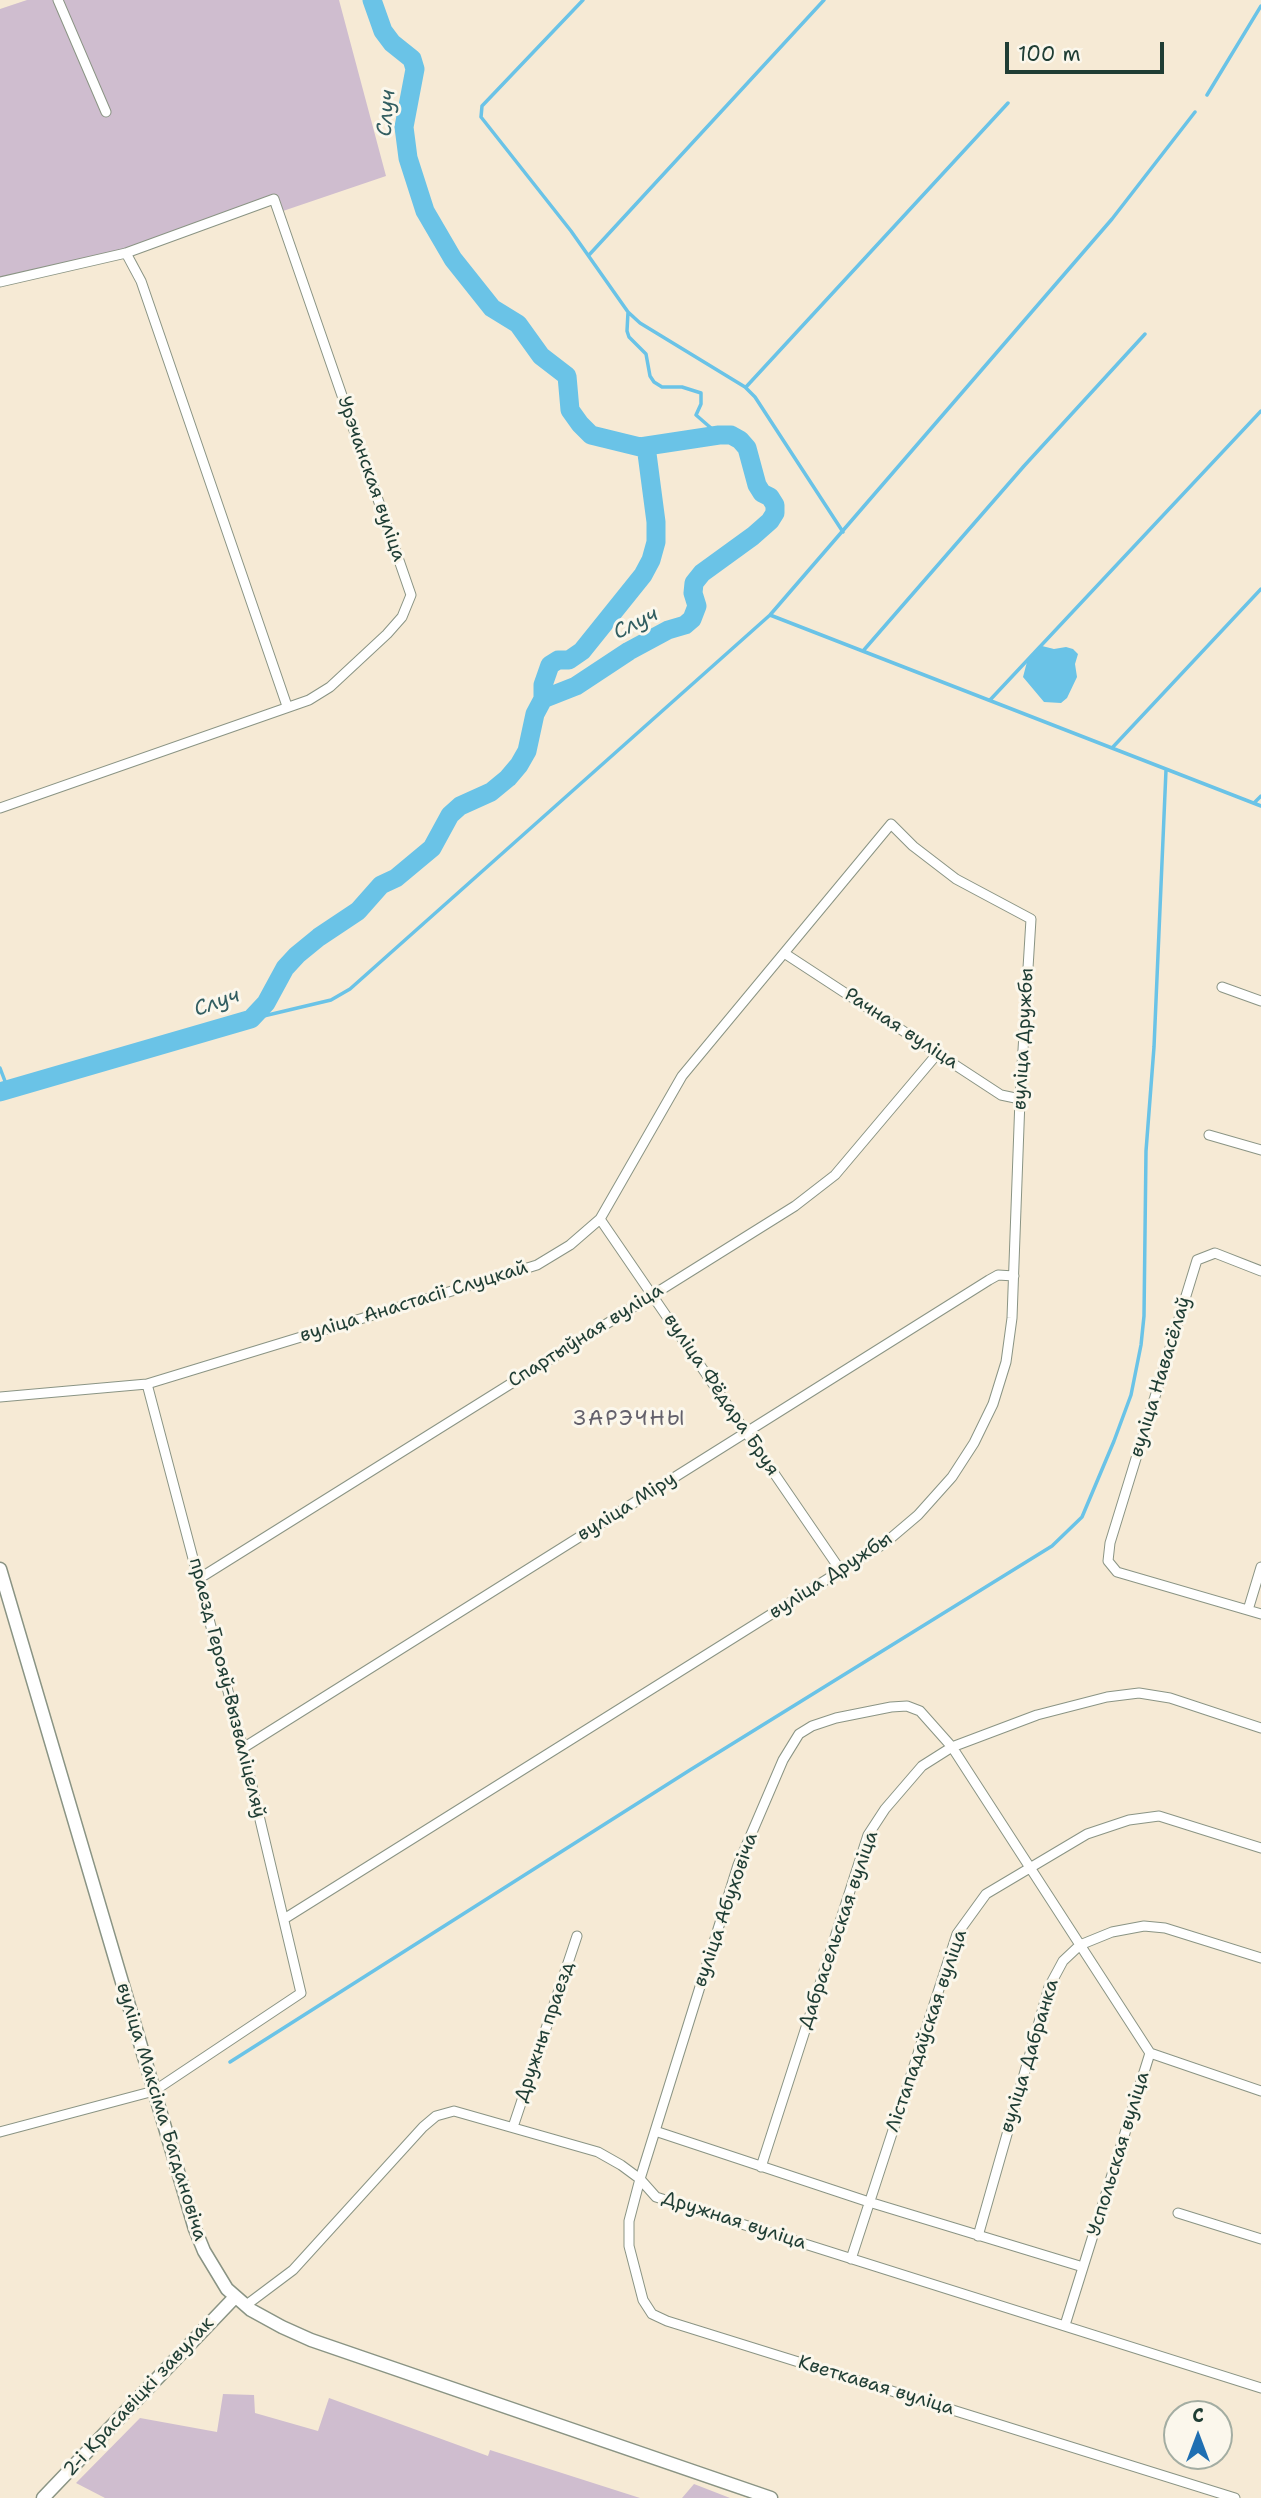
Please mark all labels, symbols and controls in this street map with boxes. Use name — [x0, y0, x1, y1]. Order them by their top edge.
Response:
scale bar — [1009, 28, 1168, 72]
text: 100 m — [1018, 40, 1081, 68]
water label: Случ — [372, 88, 402, 138]
street label: Урэчанская вуліца — [332, 393, 410, 565]
water label: Случ — [609, 602, 663, 646]
street label: вуліца Дружбы — [1009, 967, 1039, 1111]
water label: Случ — [191, 983, 243, 1023]
street label: Рачная вуліца — [840, 984, 962, 1074]
street label: вуліца Анастасіі Слуцкай — [297, 1256, 531, 1348]
street label: Спартыўная вуліца — [504, 1279, 668, 1393]
street label: вуліца Навасёлаў — [1126, 1294, 1196, 1460]
street label: вуліца Фёдара Бруя — [658, 1310, 784, 1480]
district label: ЗАРЭЧНЫ — [574, 1407, 686, 1433]
street label: вуліца Міру — [573, 1468, 681, 1546]
street label: вуліца Дружбы — [765, 1528, 897, 1624]
street label: праезд Герояў-Вызваліцеляў — [184, 1556, 270, 1820]
street label: Дабрасельская вуліца — [794, 1828, 884, 2032]
street label: вуліца Абуховіча — [689, 1830, 763, 1990]
street label: Лістападаўская вуліца — [882, 1927, 972, 2135]
street label: Дружны праезд — [510, 1959, 580, 2105]
street label: вуліца Дабранка — [996, 1976, 1064, 2136]
street label: вуліца Максіма Багдановіча — [111, 1980, 211, 2244]
street label: Успольская вуліца — [1083, 2069, 1155, 2239]
street label: Дружная вуліца — [659, 2187, 809, 2255]
street label: 2-і Красавіцкі завулак — [59, 2312, 219, 2482]
street label: Кветкавая вуліца — [795, 2351, 957, 2421]
north arrow — [1163, 2400, 1233, 2470]
text: С — [1192, 2403, 1204, 2428]

